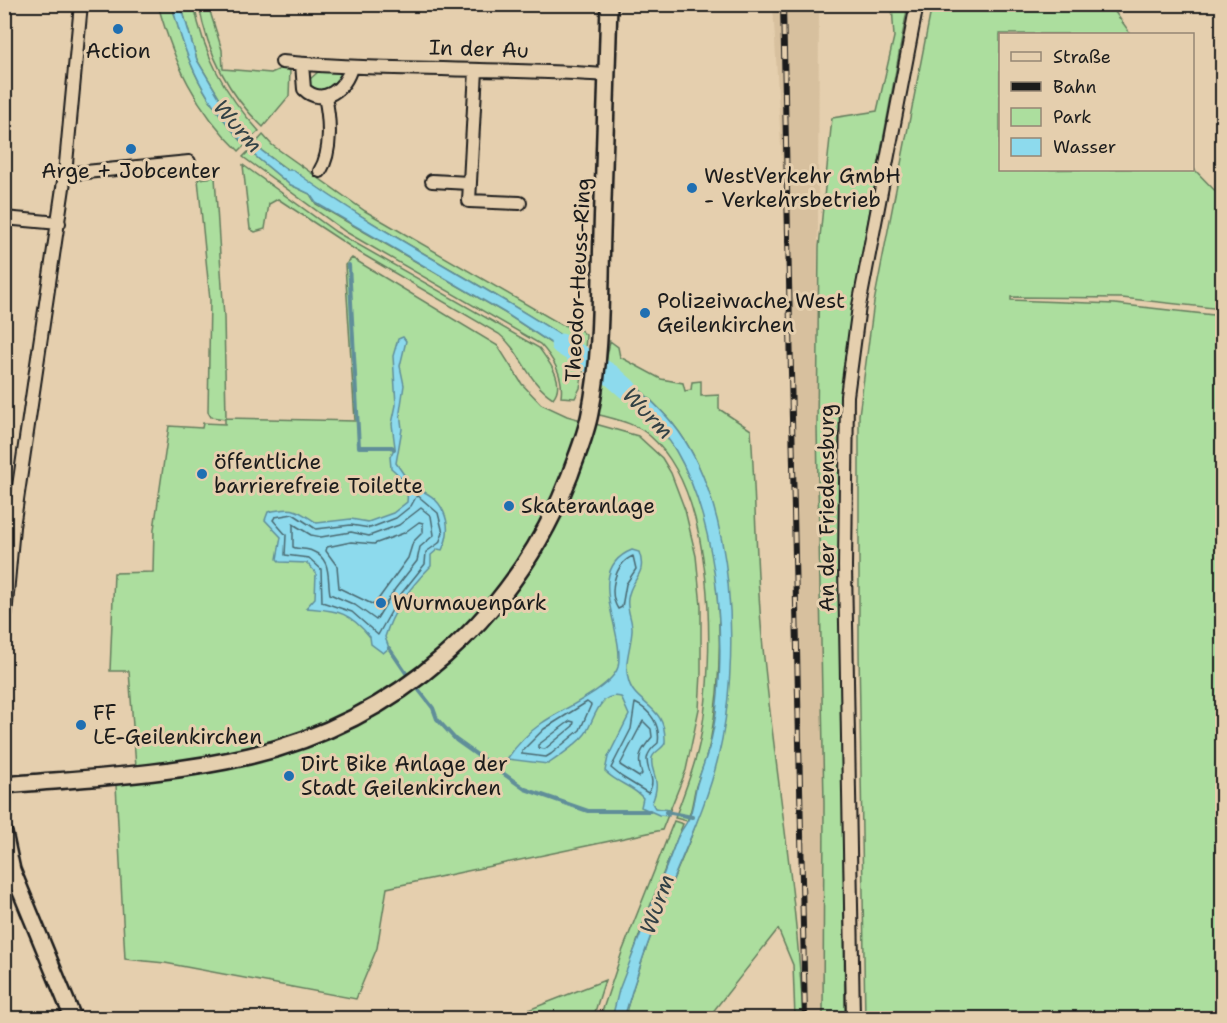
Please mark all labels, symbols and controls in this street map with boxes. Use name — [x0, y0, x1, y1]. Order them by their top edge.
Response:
marker: Action — [111, 22, 125, 36]
street label: In der Au — [429, 33, 529, 65]
legend — [999, 33, 1194, 171]
place label: Action — [85, 37, 151, 65]
text: Straße — [1053, 45, 1111, 69]
text: Bahn — [1053, 75, 1097, 99]
water label: Wurm — [207, 93, 269, 159]
text: Park — [1053, 105, 1092, 129]
text: Wasser — [1053, 135, 1116, 159]
marker: Arge + Jobcenter — [124, 142, 138, 156]
place label: Arge + Jobcenter — [41, 157, 221, 185]
place label: WestVerkehr GmbH - Verkehrsbetrieb — [704, 162, 901, 214]
street label: Theodor-Heuss-Ring — [559, 177, 597, 383]
marker: WestVerkehr GmbH - Verkehrsbetrieb — [685, 181, 699, 195]
place label: Polizeiwache West Geilenkirchen — [657, 287, 845, 339]
marker: Polizeiwache West Geilenkirchen — [638, 306, 652, 320]
water label: Wurm — [616, 381, 680, 445]
street label: An der Friedensburg — [813, 404, 841, 612]
place label: öffentliche barrierefreie Toilette — [214, 448, 423, 500]
marker: öffentliche barrierefreie Toilette — [195, 467, 209, 481]
place label: Skateranlage — [521, 492, 655, 520]
marker: Skateranlage — [502, 499, 516, 513]
place label: Wurmauenpark — [393, 589, 547, 617]
marker: Wurmauenpark — [374, 596, 388, 610]
place label: FF LE-Geilenkirchen — [93, 699, 262, 751]
marker: FF LE-Geilenkirchen — [74, 718, 88, 732]
place label: Dirt Bike Anlage der Stadt Geilenkirchen — [301, 750, 508, 802]
marker: Dirt Bike Anlage der Stadt Geilenkirchen — [282, 769, 296, 783]
water label: Wurm — [633, 870, 681, 938]

